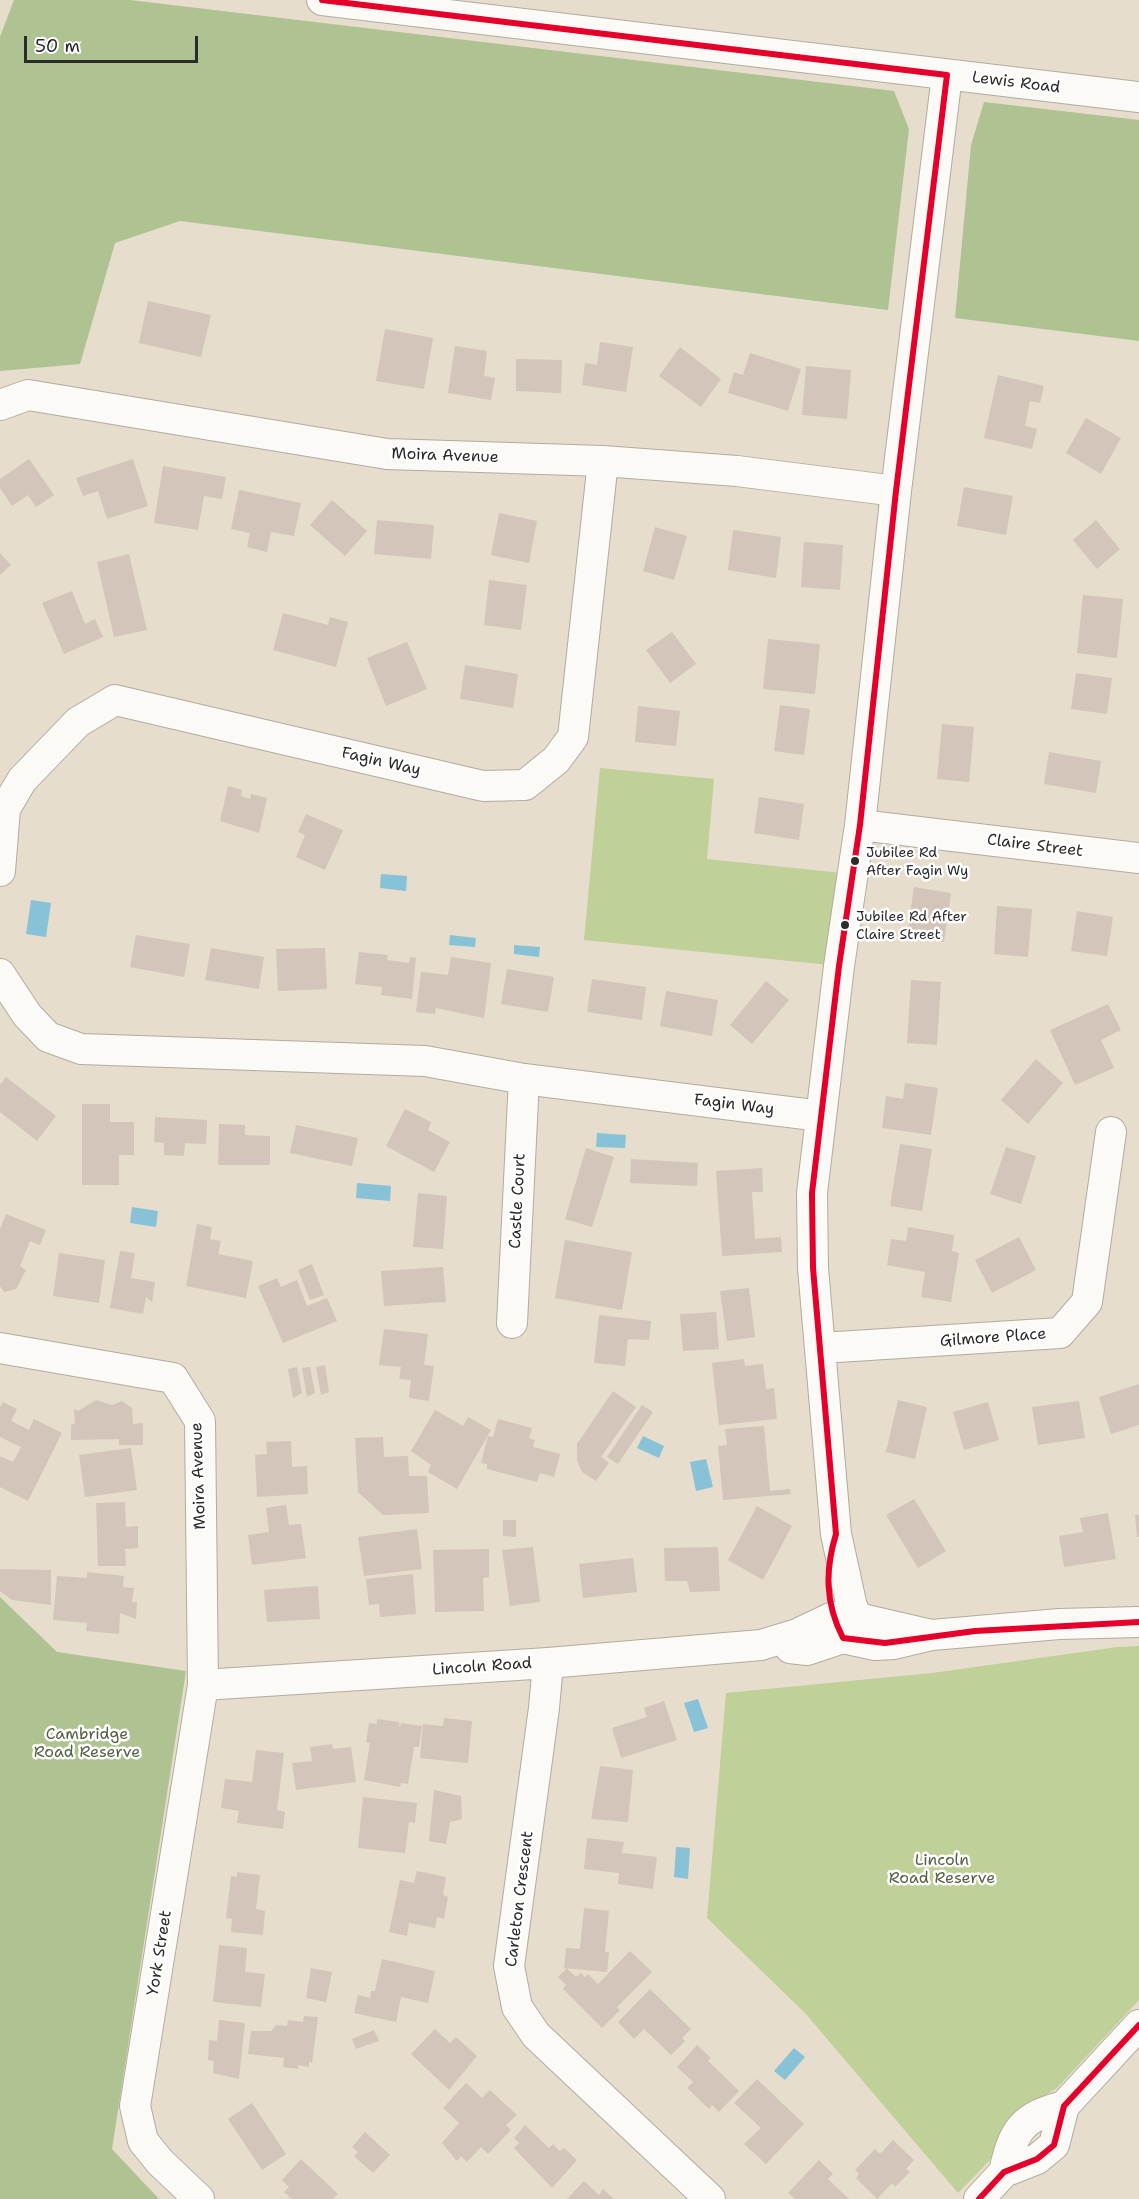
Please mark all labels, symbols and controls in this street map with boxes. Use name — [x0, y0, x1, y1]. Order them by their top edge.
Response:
scale bar — [27, 24, 201, 62]
text: 50 m — [35, 34, 80, 58]
street label: Lewis Road — [971, 68, 1061, 98]
street label: Moira Avenue — [391, 445, 499, 467]
street label: Fagin Way — [340, 744, 422, 780]
street label: Claire Street — [986, 831, 1084, 861]
place label: Jubilee Rd After Fagin Wy — [866, 845, 968, 878]
marker: Jubilee Rd After Fagin Wy — [849, 855, 861, 867]
place label: Jubilee Rd After Claire Street — [856, 909, 967, 942]
marker: Jubilee Rd After Claire Street — [839, 919, 851, 931]
street label: Fagin Way — [693, 1091, 775, 1119]
street label: Castle Court — [506, 1153, 530, 1249]
street label: Gilmore Place — [939, 1325, 1047, 1351]
street label: Moira Avenue — [188, 1422, 210, 1530]
street label: Lincoln Road — [431, 1654, 533, 1680]
park label: Cambridge Road Reserve — [34, 1725, 140, 1763]
street label: Carleton Crescent — [502, 1830, 538, 1968]
park label: Lincoln Road Reserve — [889, 1851, 995, 1889]
street label: York Street — [144, 1909, 176, 1997]

